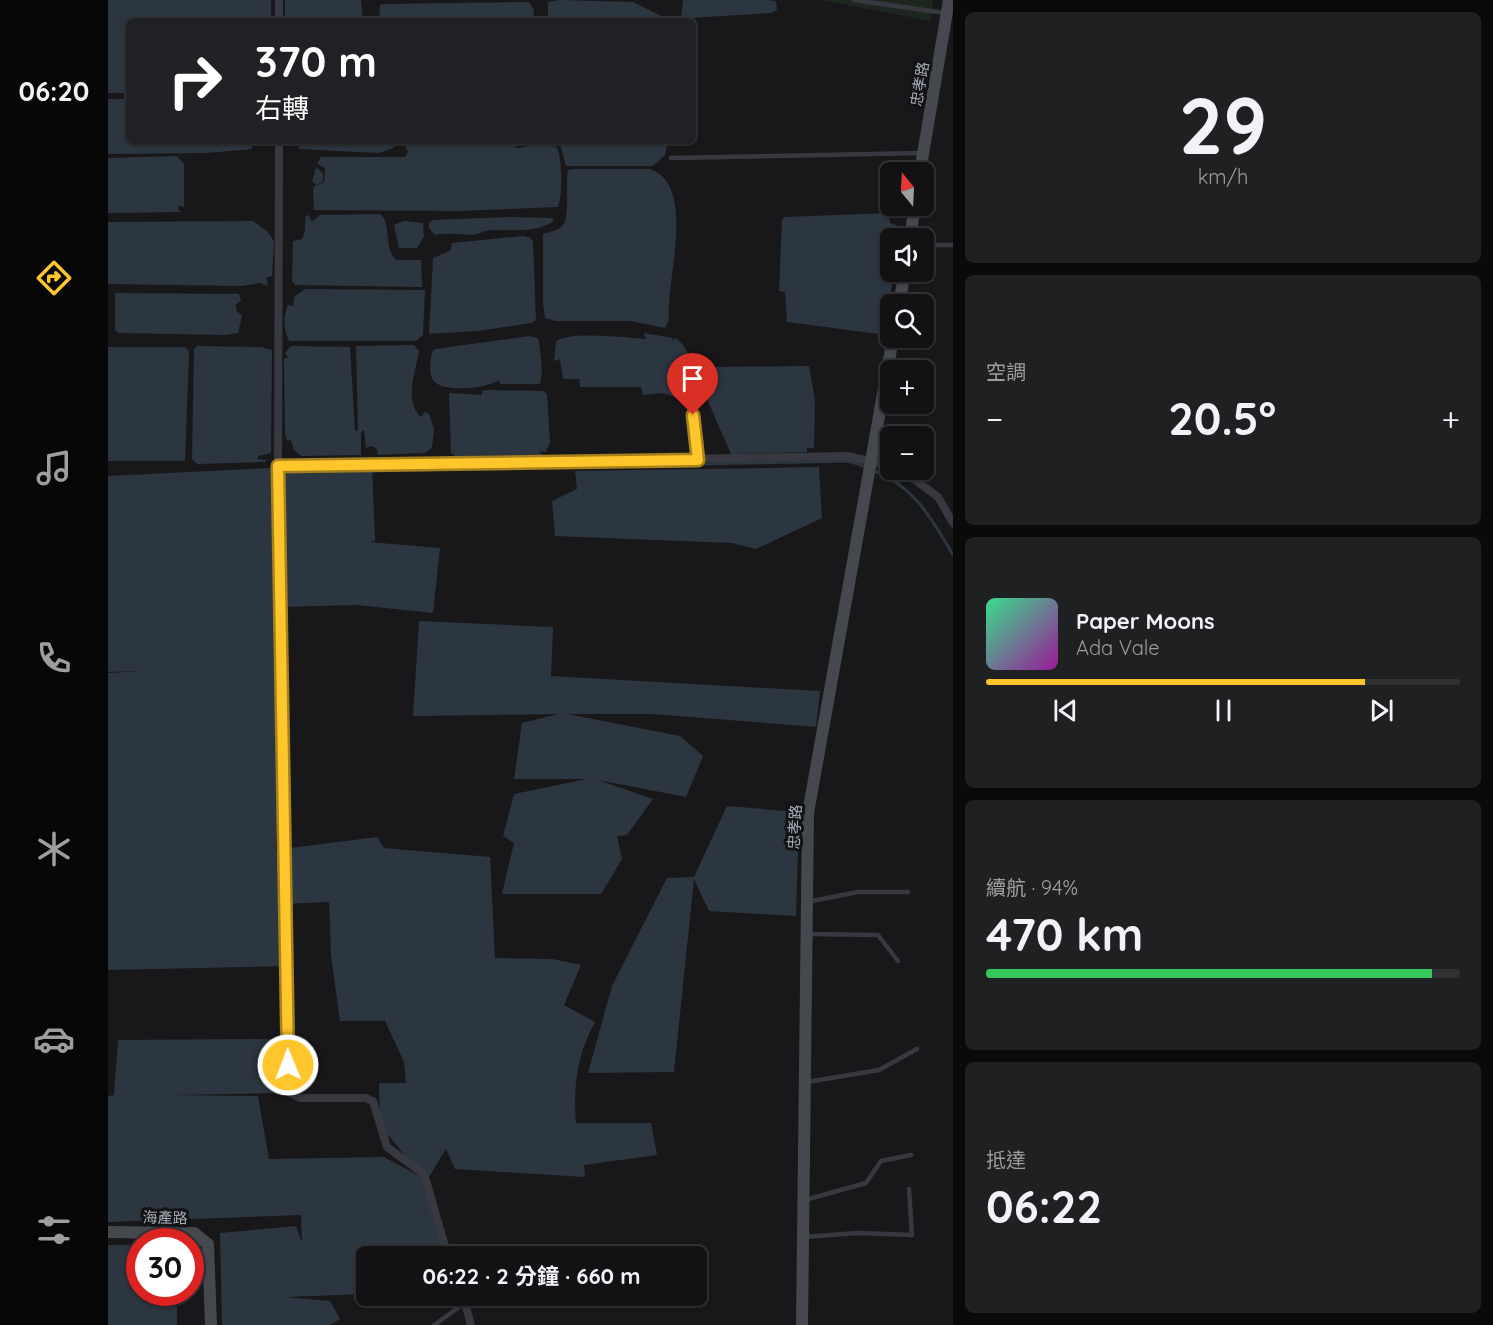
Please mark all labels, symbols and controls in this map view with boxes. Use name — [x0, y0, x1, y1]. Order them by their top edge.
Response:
text: 370 m — [255, 35, 377, 88]
icon: right — [156, 42, 234, 120]
street label: 忠孝路 — [906, 60, 933, 108]
text: 06:20 — [19, 74, 89, 108]
text: 29 — [1179, 76, 1267, 174]
text: 右轉 — [255, 91, 309, 125]
north arrow — [880, 162, 934, 216]
map controls — [880, 162, 934, 480]
text: km/h — [1198, 164, 1248, 189]
button: sound — [880, 228, 934, 282]
icon: directions — [33, 257, 75, 299]
button: search — [880, 294, 934, 348]
pin — [667, 353, 718, 415]
text: 空調 — [986, 359, 1026, 384]
button: + — [880, 360, 934, 414]
icon: arrive — [676, 362, 709, 395]
text: 20.5° — [1168, 390, 1276, 446]
text: − — [986, 398, 1003, 439]
text: + — [1441, 398, 1460, 439]
button: − — [880, 426, 934, 480]
icon: music — [33, 447, 75, 489]
text: Paper Moons — [1076, 607, 1215, 635]
text: Ada Vale — [1076, 635, 1160, 660]
icon: phone — [33, 637, 75, 679]
icon: previous — [1049, 694, 1082, 727]
icon: pause — [1207, 694, 1240, 727]
icon: next — [1365, 694, 1398, 727]
street label: 忠孝路 — [784, 804, 805, 850]
icon: climate — [33, 828, 75, 870]
text: 續航 · 94% — [986, 875, 1078, 900]
text: 470 km — [986, 906, 1143, 962]
icon: car — [33, 1018, 75, 1060]
position arrow — [256, 1033, 320, 1097]
text: 抵達 — [986, 1147, 1026, 1172]
text: 06:22 — [986, 1178, 1102, 1234]
street label: 海產路 — [142, 1208, 188, 1227]
icon: filters — [33, 1209, 75, 1251]
speed limit sign: 30 — [126, 1228, 204, 1306]
text: 06:22 · 2 分鐘 · 660 m — [422, 1262, 641, 1290]

